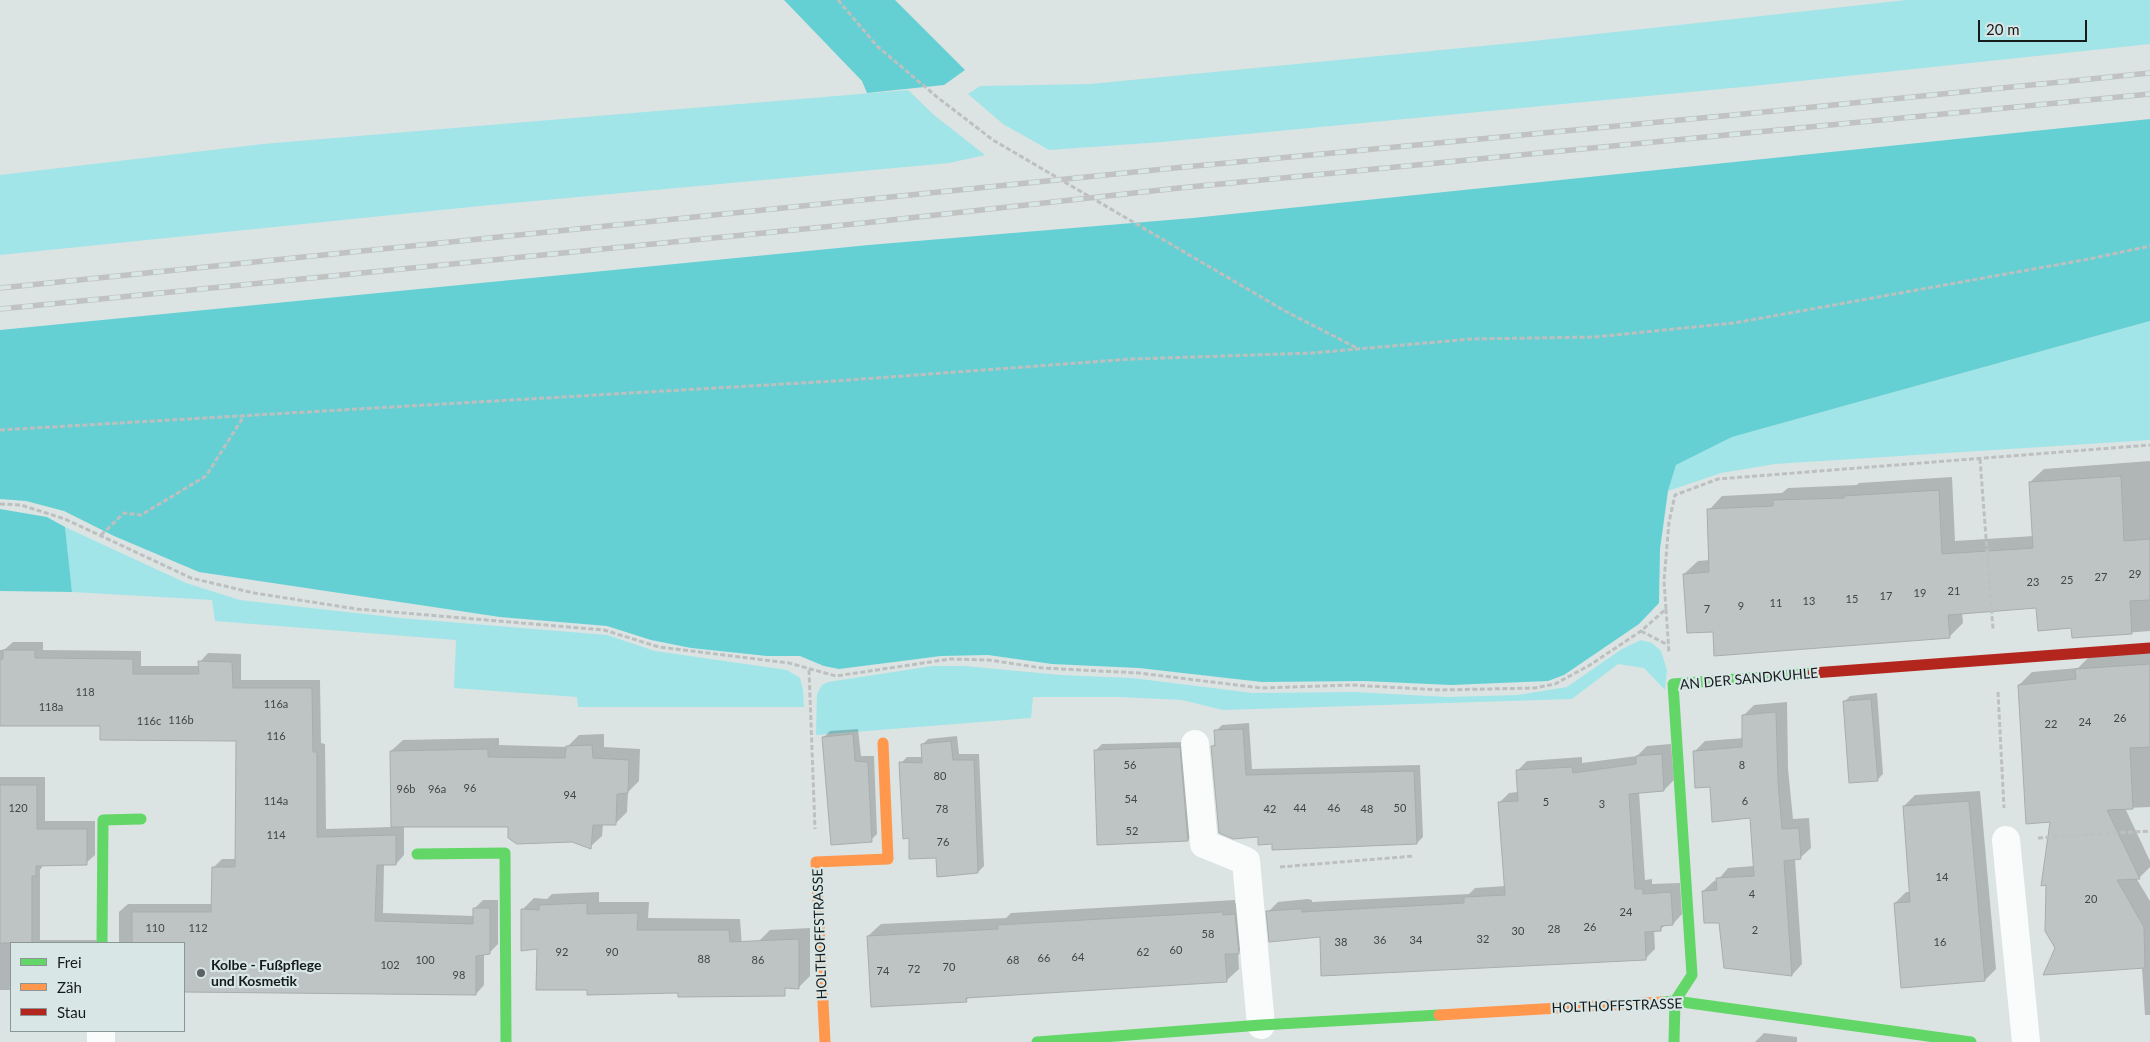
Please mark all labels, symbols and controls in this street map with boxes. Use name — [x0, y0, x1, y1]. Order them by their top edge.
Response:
scale bar — [1980, 10, 2089, 42]
text: 20 m — [1986, 20, 2020, 38]
house number: 29 — [2129, 567, 2141, 581]
house number: 27 — [2095, 570, 2107, 584]
house number: 25 — [2061, 573, 2073, 587]
house number: 23 — [2027, 575, 2039, 589]
house number: 21 — [1948, 584, 1960, 598]
house number: 19 — [1914, 586, 1926, 600]
house number: 17 — [1880, 589, 1892, 603]
house number: 15 — [1846, 592, 1858, 606]
house number: 13 — [1803, 594, 1815, 608]
house number: 11 — [1770, 596, 1782, 610]
house number: 9 — [1738, 599, 1744, 613]
house number: 7 — [1704, 602, 1710, 616]
street label: AN DER SANDKUHLE — [1679, 665, 1819, 693]
house number: 118 — [75, 685, 95, 699]
house number: 116a — [264, 697, 288, 711]
house number: 118a — [39, 700, 63, 714]
house number: 26 — [2114, 711, 2126, 725]
house number: 116b — [168, 713, 194, 727]
house number: 116c — [137, 714, 161, 728]
house number: 24 — [2079, 715, 2091, 729]
house number: 22 — [2045, 717, 2057, 731]
house number: 116 — [266, 729, 286, 743]
house number: 56 — [1124, 758, 1136, 772]
house number: 8 — [1739, 758, 1745, 772]
house number: 80 — [934, 769, 946, 783]
house number: 96 — [464, 781, 476, 795]
house number: 96b — [397, 782, 415, 796]
house number: 96a — [428, 782, 446, 796]
house number: 94 — [564, 788, 576, 802]
house number: 54 — [1125, 792, 1137, 806]
house number: 114a — [264, 794, 288, 808]
house number: 6 — [1742, 794, 1748, 808]
house number: 5 — [1543, 795, 1549, 809]
house number: 3 — [1599, 797, 1605, 811]
house number: 120 — [8, 801, 28, 815]
house number: 44 — [1294, 801, 1306, 815]
house number: 46 — [1328, 801, 1340, 815]
house number: 50 — [1394, 801, 1406, 815]
house number: 78 — [936, 802, 948, 816]
house number: 42 — [1264, 802, 1276, 816]
house number: 48 — [1361, 802, 1373, 816]
house number: 52 — [1126, 824, 1138, 838]
house number: 114 — [266, 828, 286, 842]
house number: 76 — [937, 835, 949, 849]
street label: HOLTHOFFSTRASSE — [809, 868, 831, 1000]
house number: 14 — [1936, 870, 1948, 884]
house number: 4 — [1749, 887, 1755, 901]
house number: 20 — [2085, 892, 2097, 906]
house number: 24 — [1620, 905, 1632, 919]
house number: 26 — [1584, 920, 1596, 934]
house number: 110 — [145, 921, 165, 935]
house number: 112 — [188, 921, 208, 935]
house number: 28 — [1548, 922, 1560, 936]
house number: 2 — [1752, 923, 1758, 937]
house number: 30 — [1512, 924, 1524, 938]
house number: 58 — [1202, 927, 1214, 941]
house number: 32 — [1477, 932, 1489, 946]
house number: 36 — [1374, 933, 1386, 947]
house number: 34 — [1410, 933, 1422, 947]
house number: 38 — [1335, 935, 1347, 949]
house number: 16 — [1934, 935, 1946, 949]
legend — [10, 942, 185, 1032]
house number: 60 — [1170, 943, 1182, 957]
house number: 92 — [556, 945, 568, 959]
house number: 90 — [606, 945, 618, 959]
house number: 62 — [1137, 945, 1149, 959]
house number: 64 — [1072, 950, 1084, 964]
house number: 66 — [1038, 951, 1050, 965]
house number: 88 — [698, 952, 710, 966]
text: Frei — [57, 953, 82, 971]
house number: 100 — [415, 953, 435, 967]
house number: 86 — [752, 953, 764, 967]
house number: 68 — [1007, 953, 1019, 967]
place label: Kolbe - Fußpflege und Kosmetik — [211, 957, 321, 990]
house number: 102 — [380, 958, 400, 972]
house number: 70 — [943, 960, 955, 974]
house number: 72 — [908, 962, 920, 976]
house number: 74 — [877, 964, 889, 978]
marker: Kolbe - Fußpflege und Kosmetik — [195, 967, 207, 979]
house number: 98 — [453, 968, 465, 982]
text: Zäh — [57, 978, 82, 996]
street label: HOLTHOFFSTRASSE — [1551, 995, 1683, 1017]
text: Stau — [57, 1003, 86, 1021]

